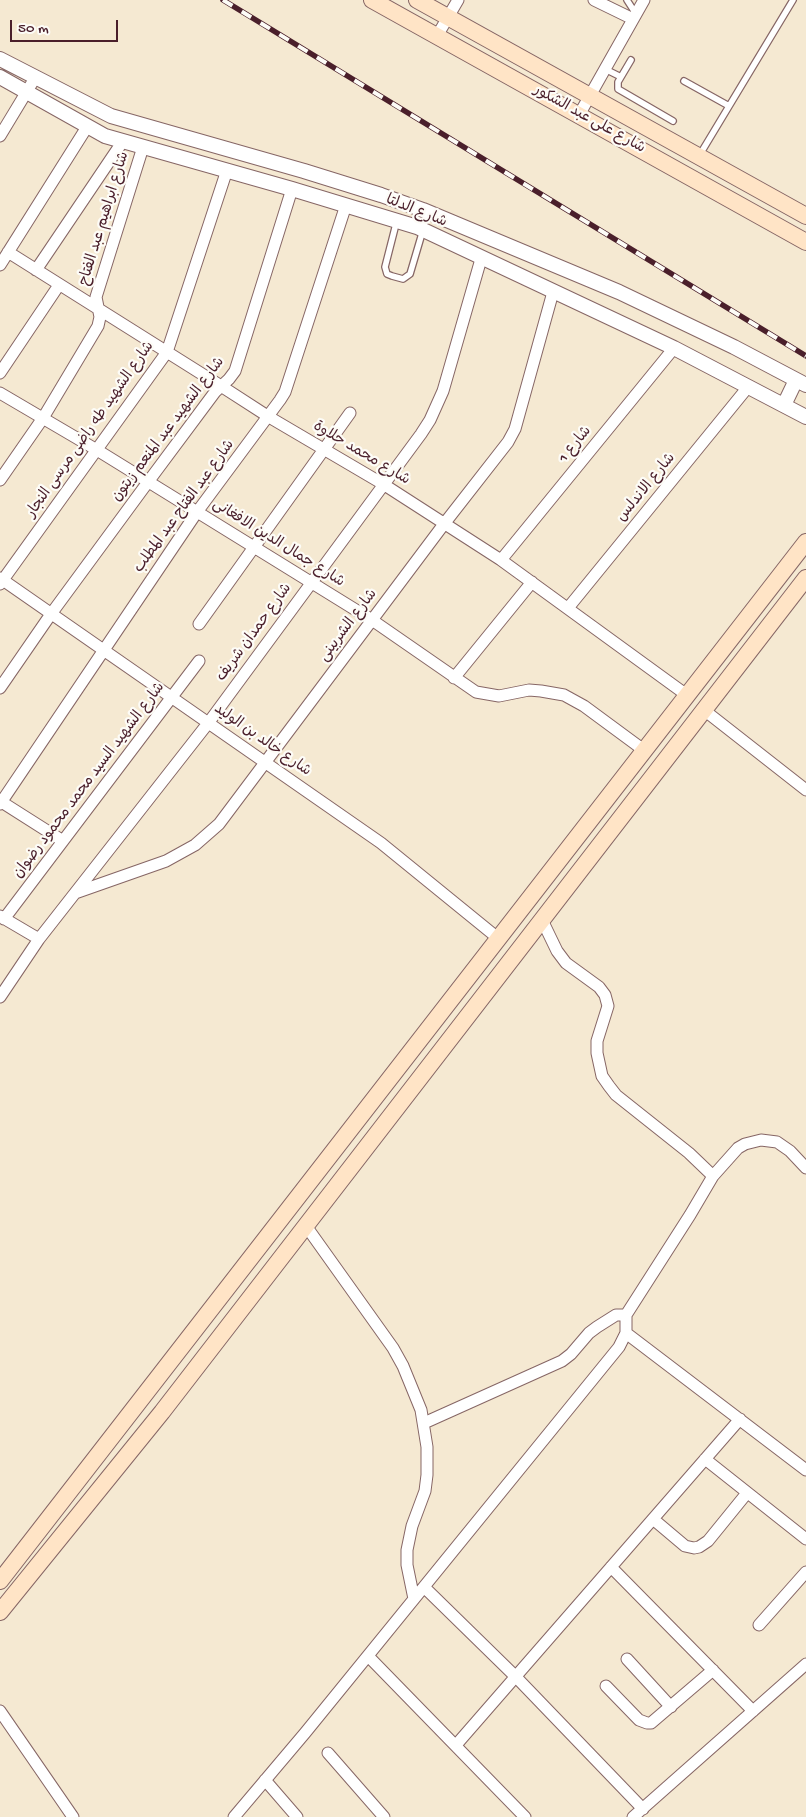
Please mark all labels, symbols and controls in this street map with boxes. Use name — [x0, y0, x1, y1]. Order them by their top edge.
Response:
scale bar — [12, 10, 120, 42]
text: 50 m — [18, 20, 49, 38]
street label: شارع على عبد الشكور — [530, 82, 648, 158]
street label: شارع ابراهيم عبد الفتاح — [76, 150, 134, 288]
street label: شارع الدلتا — [383, 192, 449, 232]
street label: شارع الشهيد طه راضى مرسى النجار — [23, 338, 159, 522]
street label: شارع الشهيد عبد المنعم زيتون — [109, 354, 229, 506]
street label: شارع محمد حلاوة — [309, 418, 413, 490]
street label: شارع 1 — [556, 423, 596, 467]
street label: شارع عبد الفتاح عبد المطلب — [131, 437, 239, 577]
street label: شارع الاندلس — [614, 450, 680, 526]
street label: شارع جمال الدين الافغانى — [209, 496, 347, 592]
street label: شارع حمدان شريف — [213, 580, 297, 686]
street label: شارع الشربينى — [316, 586, 382, 666]
street label: شارع الشهيد السيد محمد محمود رضوان — [10, 679, 170, 883]
street label: شارع خالد بن الوليد — [210, 701, 314, 781]

